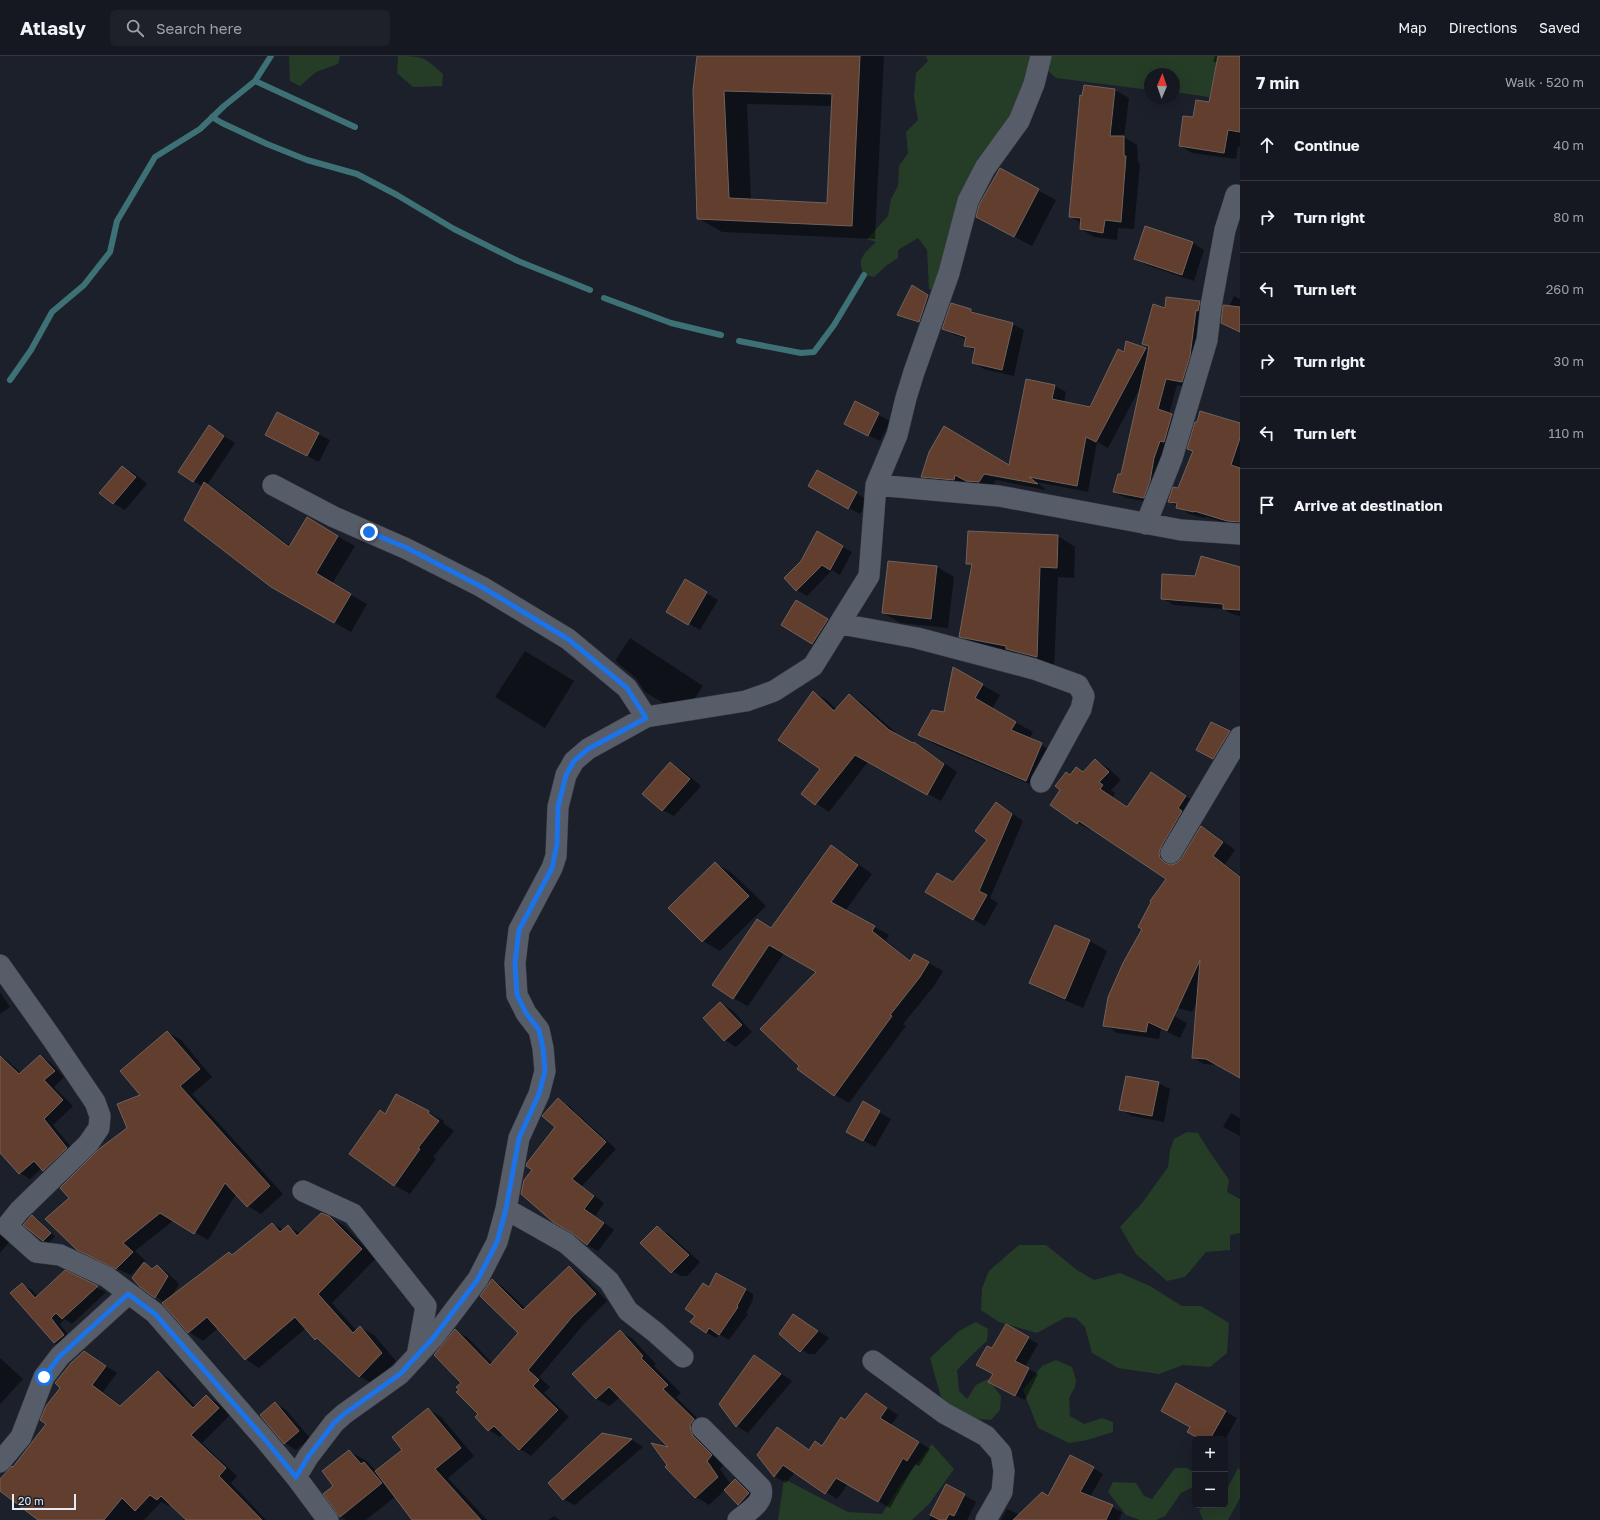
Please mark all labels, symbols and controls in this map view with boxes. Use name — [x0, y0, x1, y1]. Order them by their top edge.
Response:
search box — [110, 10, 390, 46]
text: Atlasly — [20, 16, 86, 39]
icon: search — [124, 17, 146, 39]
text: Search here — [156, 19, 242, 37]
text: Map — [1398, 19, 1427, 36]
text: Directions — [1449, 19, 1517, 36]
text: Saved — [1539, 19, 1580, 36]
north arrow — [1144, 68, 1180, 104]
text: 7 min — [1256, 72, 1299, 93]
text: Walk · 520 m — [1505, 74, 1584, 90]
icon: ahead — [1256, 134, 1278, 156]
text: Continue — [1294, 136, 1360, 154]
text: 40 m — [1553, 137, 1584, 153]
icon: right — [1256, 206, 1278, 228]
text: Turn right — [1294, 208, 1365, 226]
text: 80 m — [1553, 209, 1584, 225]
icon: left — [1256, 278, 1278, 300]
text: Turn left — [1294, 280, 1356, 298]
text: 260 m — [1546, 281, 1584, 297]
icon: right — [1256, 350, 1278, 372]
text: Turn right — [1294, 352, 1365, 370]
text: 30 m — [1554, 353, 1584, 369]
icon: left — [1256, 422, 1278, 444]
text: Turn left — [1294, 424, 1356, 442]
text: 110 m — [1549, 425, 1584, 441]
icon: arrive — [1256, 494, 1278, 516]
text: Arrive at destination — [1294, 496, 1443, 514]
route end — [360, 523, 378, 541]
route start — [35, 1368, 53, 1386]
map controls — [1192, 1436, 1228, 1508]
button: + — [1192, 1436, 1228, 1472]
button: − — [1192, 1472, 1228, 1508]
scale bar — [12, 1492, 76, 1511]
text: 20 m — [18, 1494, 44, 1507]

